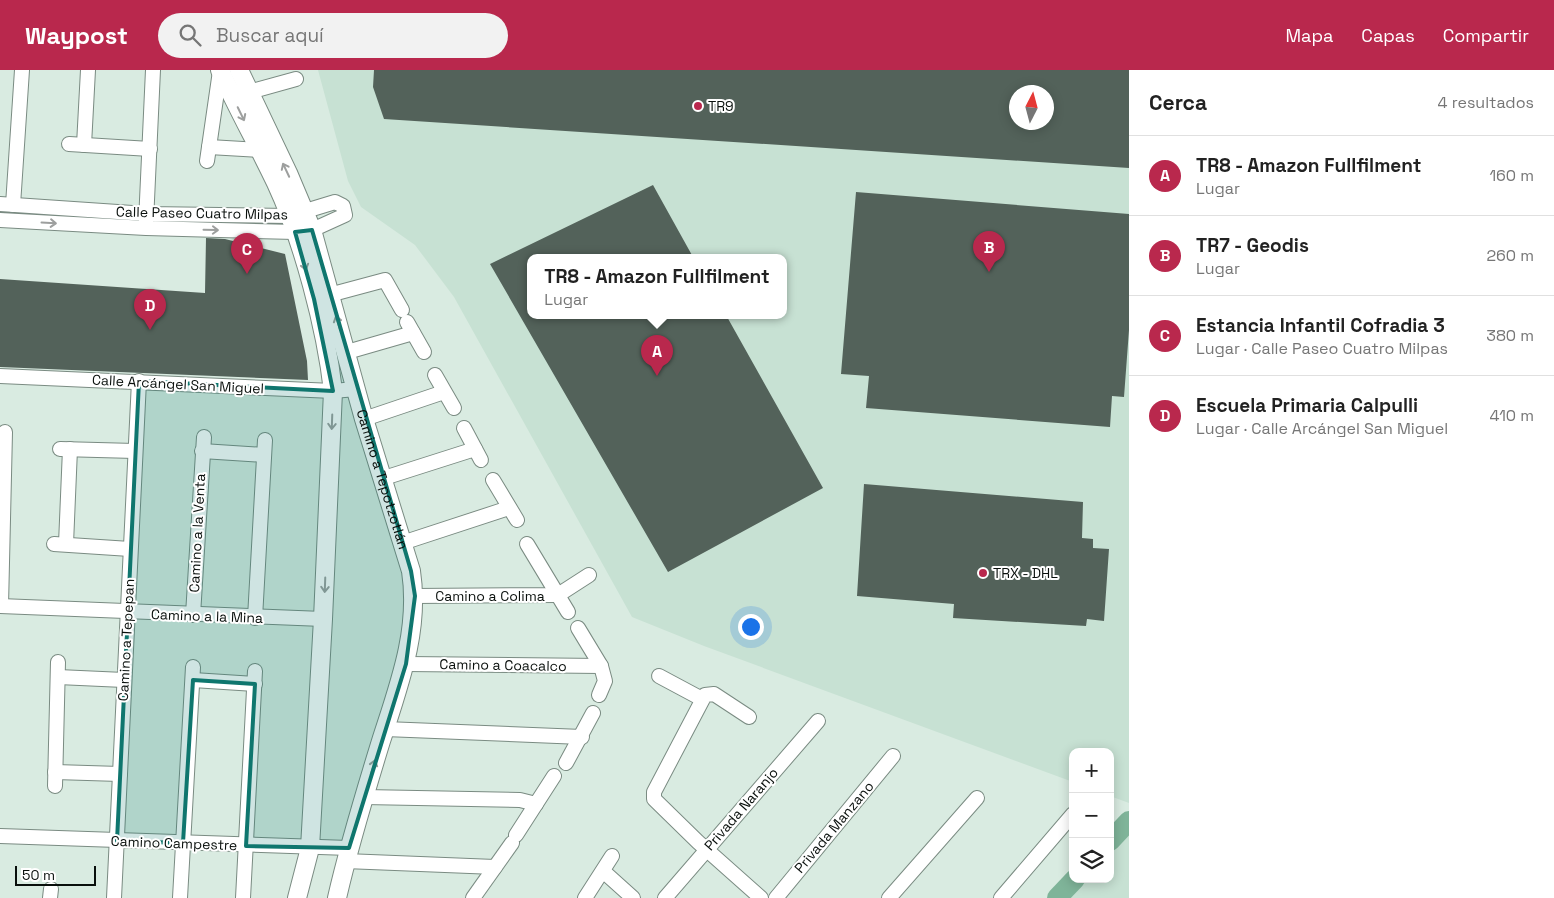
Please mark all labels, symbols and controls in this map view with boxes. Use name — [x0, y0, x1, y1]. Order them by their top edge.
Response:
search box — [158, 13, 508, 58]
text: Waypost — [25, 20, 128, 51]
icon: search — [176, 21, 204, 49]
text: Buscar aquí — [216, 23, 324, 48]
text: Mapa — [1285, 24, 1333, 47]
text: Capas — [1361, 24, 1415, 47]
text: Compartir — [1443, 24, 1529, 47]
north arrow — [1009, 85, 1054, 130]
text: Cerca — [1149, 89, 1207, 116]
text: 4 resultados — [1438, 92, 1534, 113]
place label: TR9 — [708, 97, 734, 115]
marker: TR9 — [692, 100, 704, 112]
one-way arrow — [237, 106, 246, 121]
text: TR8 - Amazon Fullfilment — [1196, 153, 1421, 178]
one-way arrow — [281, 163, 291, 178]
text: A — [1160, 165, 1170, 186]
text: 160 m — [1489, 165, 1534, 186]
text: Lugar — [1196, 178, 1240, 199]
street label: Calle Paseo Cuatro Milpas — [116, 202, 288, 224]
one-way arrow — [40, 218, 56, 227]
one-way arrow — [202, 225, 219, 235]
pin: B — [973, 231, 1005, 272]
pin: C — [231, 233, 263, 274]
text: TR7 - Geodis — [1196, 233, 1309, 258]
text: B — [1160, 245, 1170, 266]
text: 260 m — [1486, 245, 1534, 266]
popup — [527, 254, 787, 319]
one-way arrow — [299, 255, 309, 271]
text: Lugar — [1196, 258, 1240, 279]
text: TR8 - Amazon Fullfilment — [544, 264, 770, 289]
pin: D — [134, 289, 166, 330]
text: Lugar — [544, 289, 588, 310]
text: Estancia Infantil Cofradia 3 — [1196, 313, 1445, 338]
one-way arrow — [333, 316, 343, 332]
text: C — [1160, 325, 1170, 346]
text: 380 m — [1486, 325, 1534, 346]
pin: A — [641, 335, 673, 376]
text: Lugar · Calle Paseo Cuatro Milpas — [1196, 338, 1448, 359]
street label: Calle Arcángel San Miguel — [91, 371, 265, 397]
text: Escuela Primaria Calpulli — [1196, 393, 1418, 418]
text: D — [1160, 405, 1170, 426]
text: 410 m — [1490, 405, 1534, 426]
street label: Camino a Tepotzotlán — [353, 407, 413, 552]
one-way arrow — [327, 414, 336, 430]
text: Lugar · Calle Arcángel San Miguel — [1196, 418, 1448, 439]
street label: Camino a la Venta — [185, 473, 209, 593]
place label: TRX - DHL — [993, 564, 1058, 582]
marker: TRX - DHL — [977, 567, 989, 579]
one-way arrow — [320, 576, 330, 592]
street label: Camino a Tepepan — [114, 578, 138, 702]
street label: Camino a Colima — [435, 587, 545, 605]
street label: Camino a la Mina — [151, 605, 263, 627]
your location — [738, 614, 764, 640]
street label: Camino a Coacalco — [439, 655, 567, 675]
map controls — [1069, 748, 1114, 883]
button: + — [1069, 748, 1114, 793]
one-way arrow — [369, 759, 379, 775]
street label: Privada Naranjo — [700, 764, 782, 854]
street label: Privada Manzano — [790, 777, 878, 877]
button: − — [1069, 793, 1114, 838]
street label: Camino Campestre — [110, 832, 238, 854]
button: layers — [1069, 838, 1114, 883]
scale bar — [15, 863, 96, 886]
text: 50 m — [22, 866, 55, 884]

